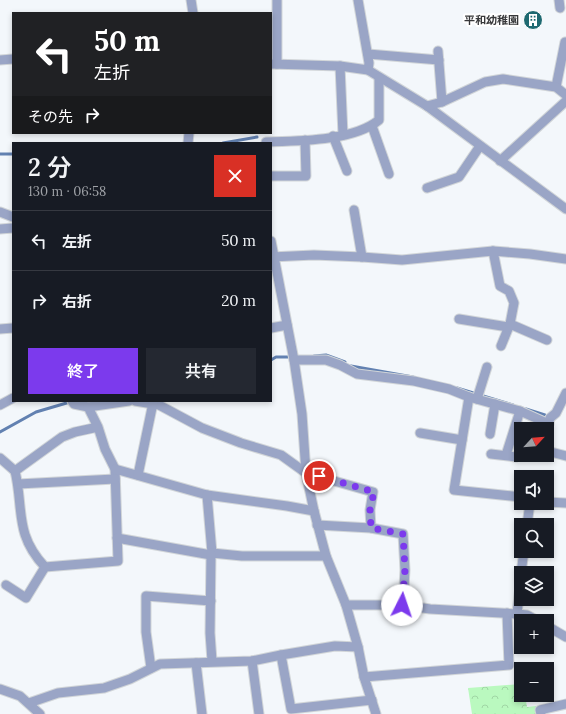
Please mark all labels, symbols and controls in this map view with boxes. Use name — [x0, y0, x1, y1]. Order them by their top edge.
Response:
building icon: 平和幼稚園 — [522, 9, 544, 31]
place label: 平和幼稚園 — [464, 13, 519, 27]
text: 50 m — [94, 23, 160, 59]
icon: left — [28, 28, 80, 80]
text: 左折 — [94, 61, 130, 84]
icon: right — [81, 104, 103, 126]
text: その先 — [28, 107, 73, 126]
text: 2 分 — [28, 152, 71, 183]
button: close — [214, 155, 256, 197]
text: 130 m · 06:58 — [28, 183, 106, 200]
icon: left — [28, 230, 50, 252]
text: 50 m — [221, 231, 256, 250]
text: 左折 — [62, 232, 92, 251]
icon: right — [28, 290, 50, 312]
text: 20 m — [221, 291, 256, 310]
text: 右折 — [62, 292, 92, 311]
button: 終了 — [28, 348, 138, 394]
button: 共有 — [146, 348, 256, 394]
north arrow — [514, 422, 554, 462]
map controls — [514, 422, 554, 702]
pin — [302, 459, 336, 493]
icon: arrive — [308, 465, 330, 487]
button: sound — [514, 470, 554, 510]
button: search — [514, 518, 554, 558]
button: layers — [514, 566, 554, 606]
position arrow — [381, 584, 423, 626]
button: + — [514, 614, 554, 654]
button: − — [514, 662, 554, 702]

